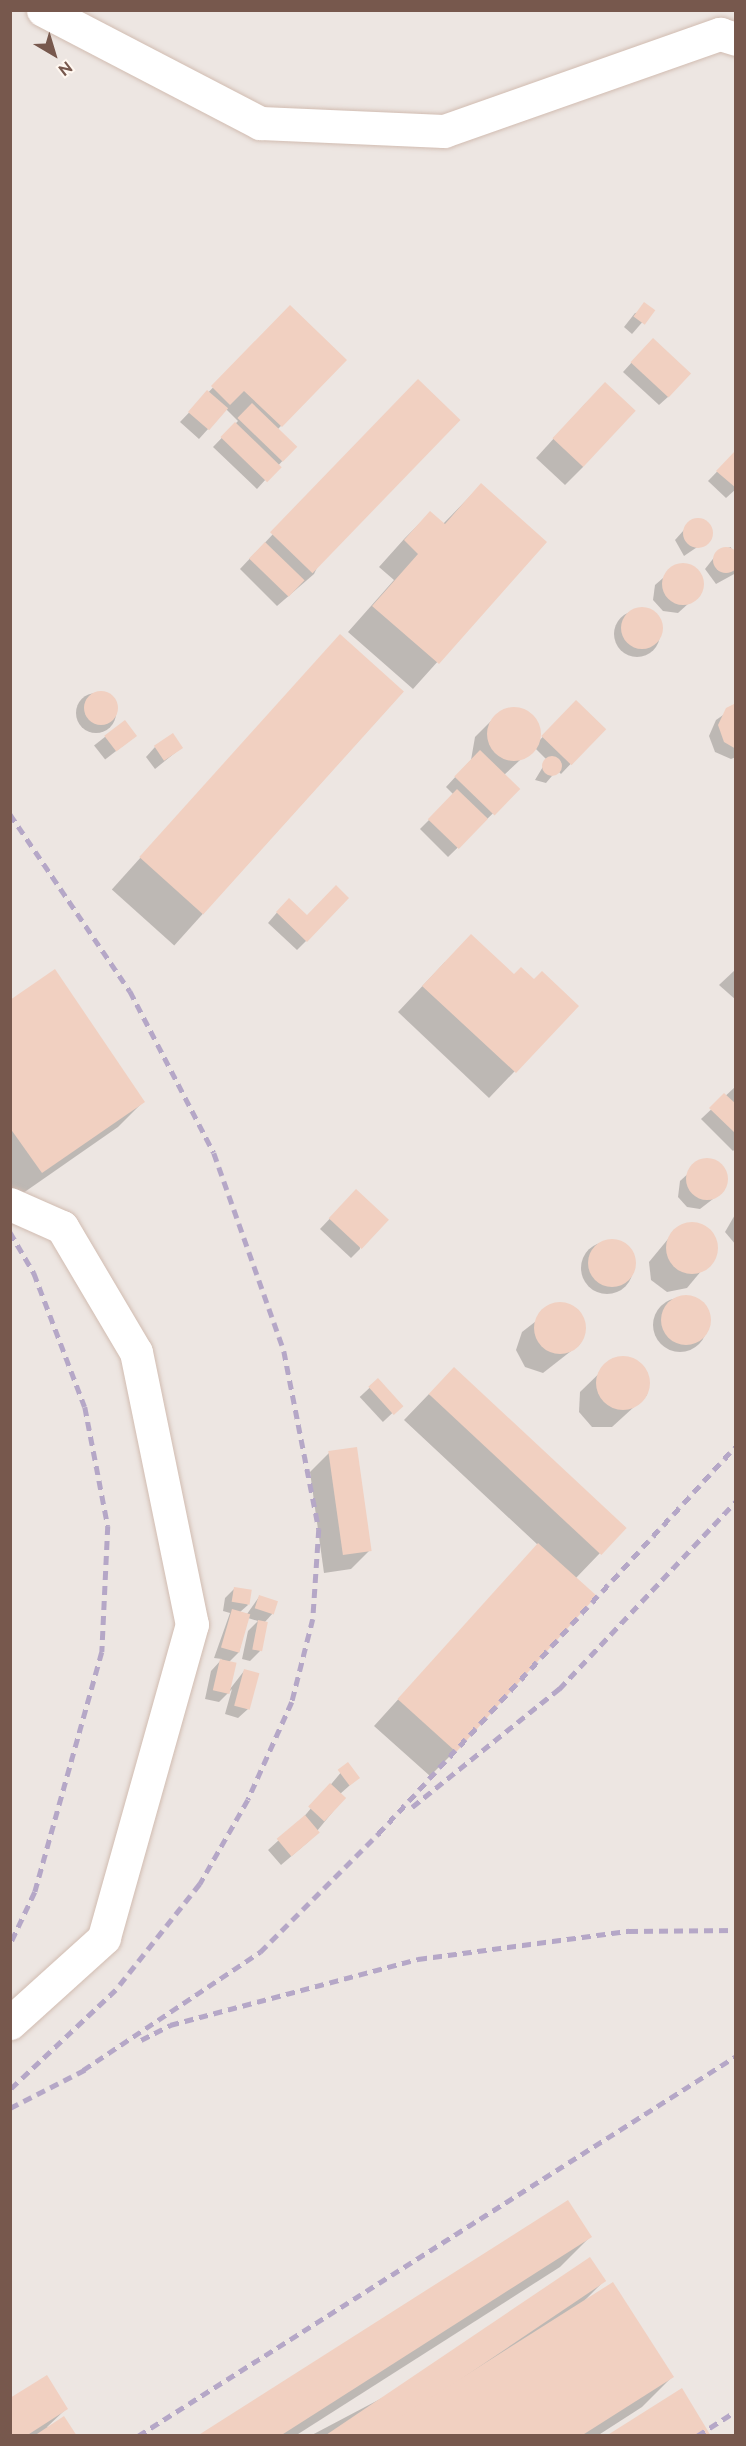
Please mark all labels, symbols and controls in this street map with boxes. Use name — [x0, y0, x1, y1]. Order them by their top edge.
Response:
north arrow — [24, 24, 84, 84]
text: N — [55, 57, 76, 80]

